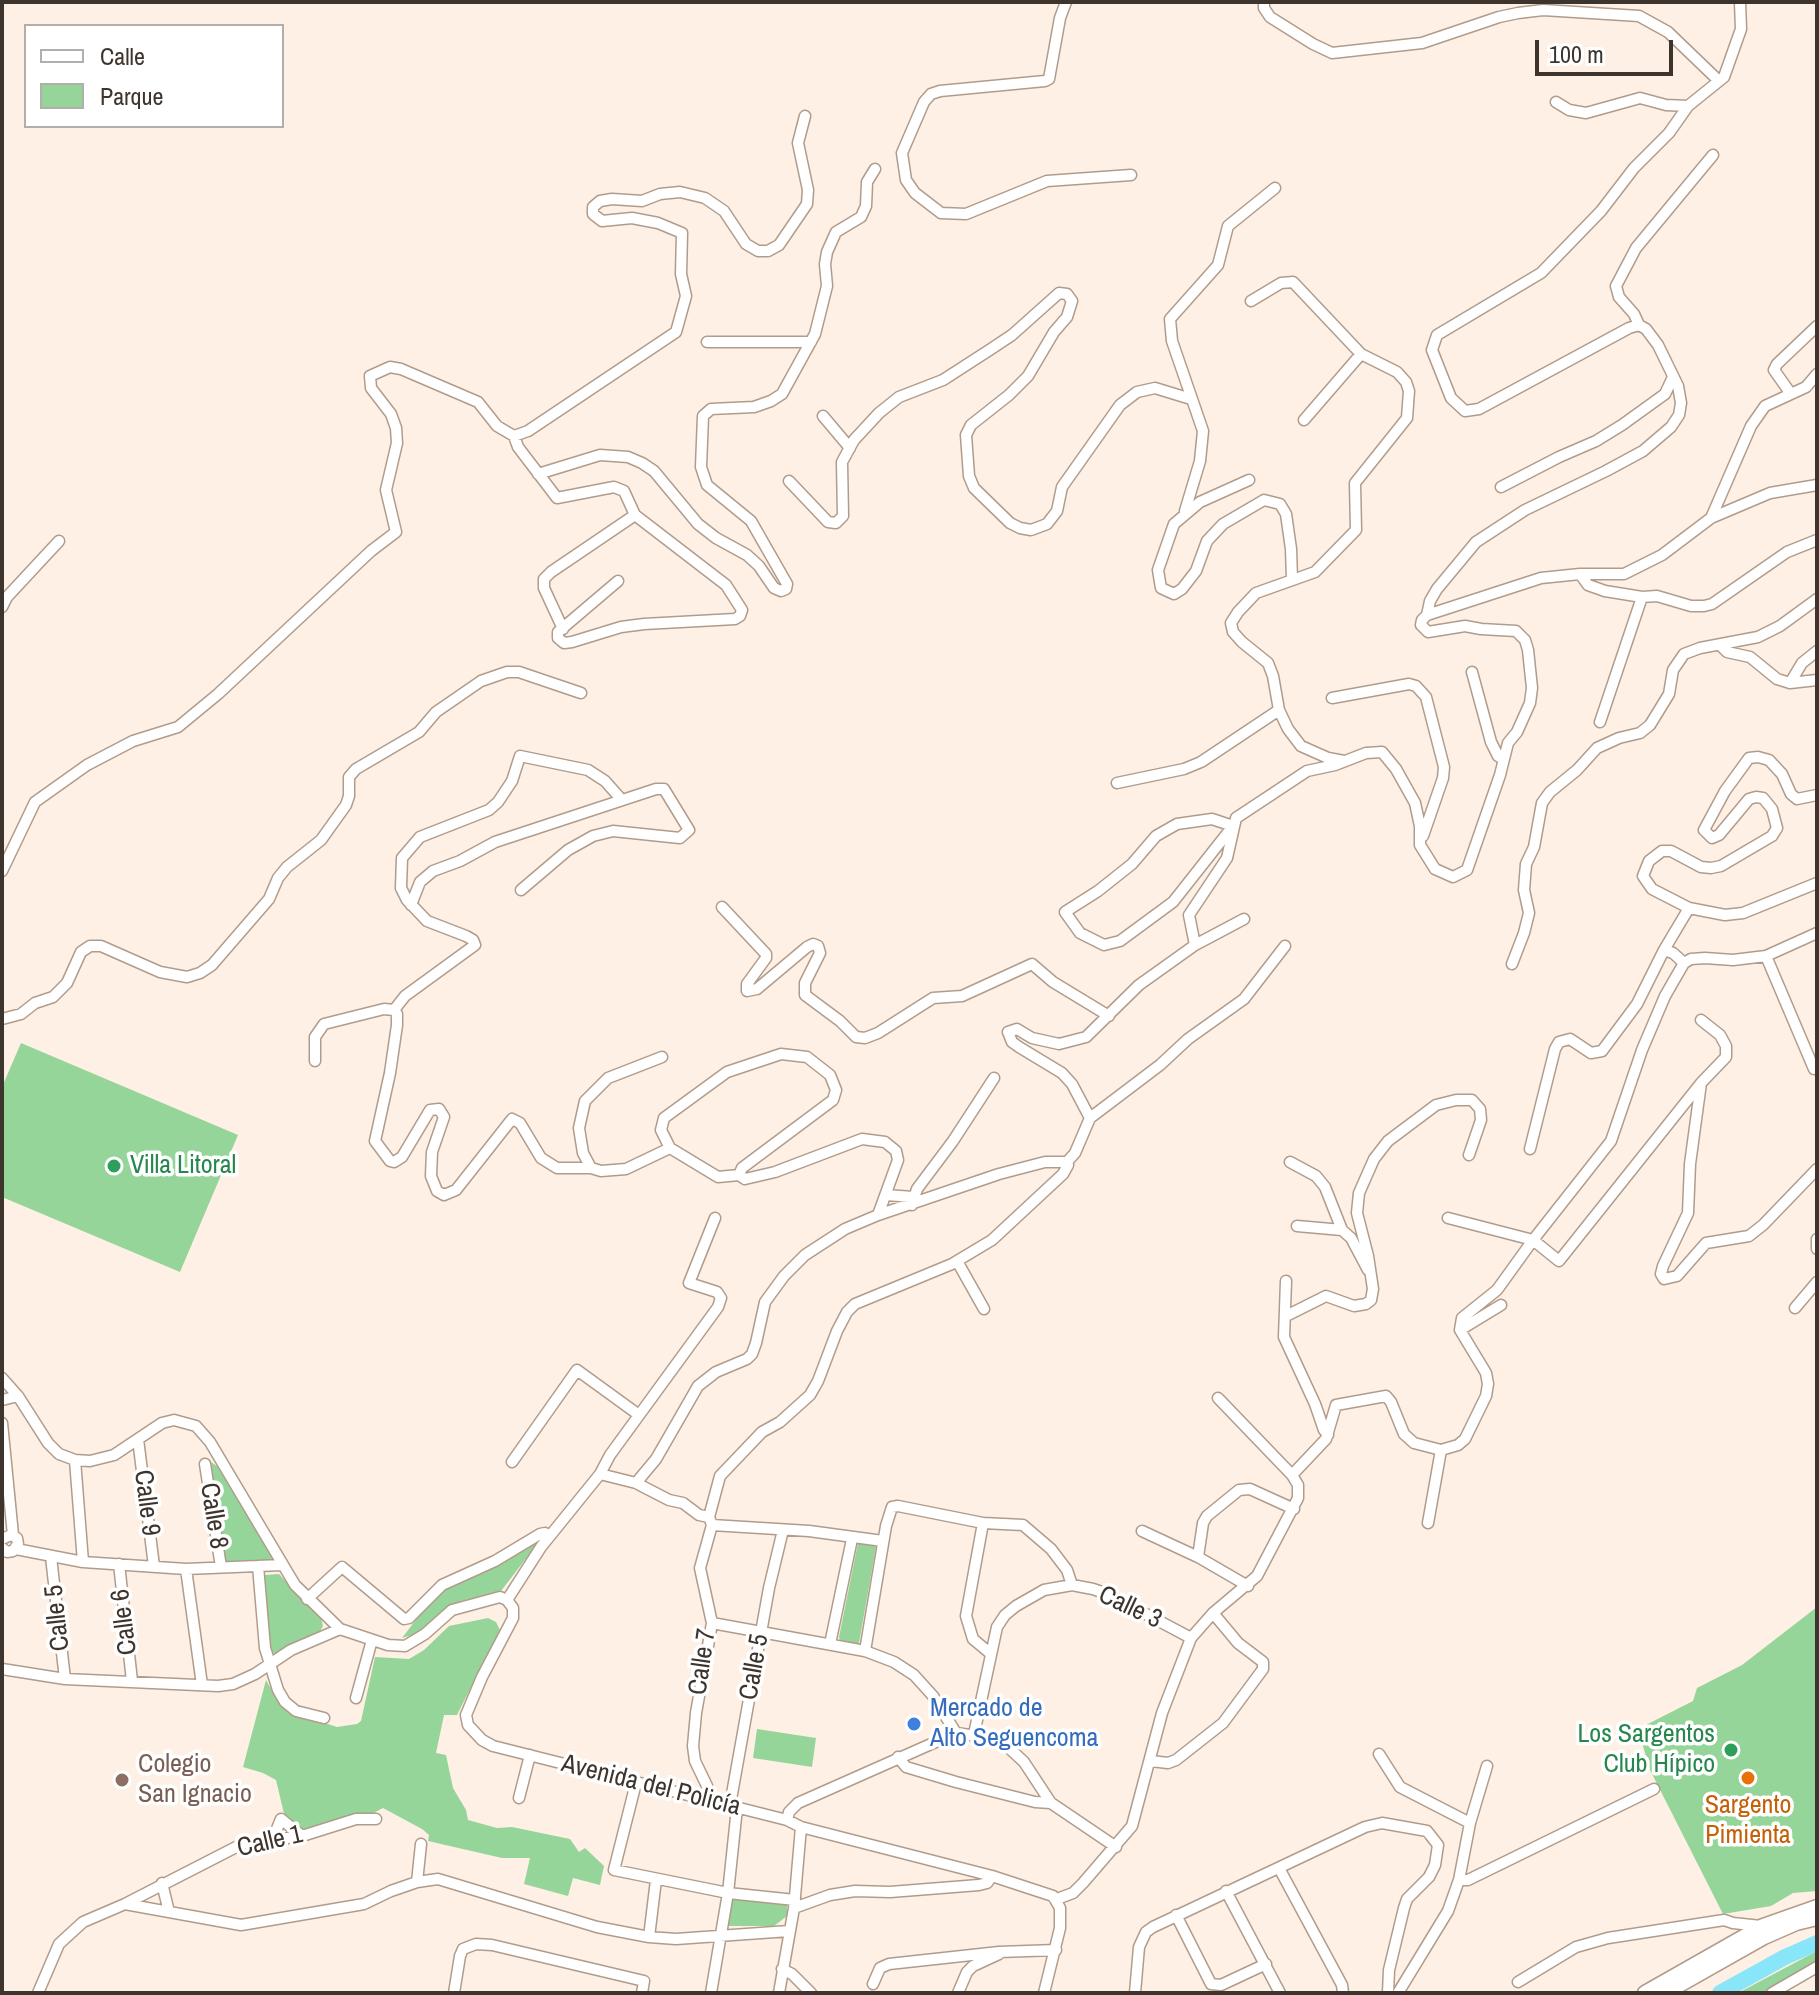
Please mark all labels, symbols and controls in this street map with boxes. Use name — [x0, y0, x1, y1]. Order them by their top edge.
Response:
legend — [24, 24, 284, 128]
scale bar — [1539, 24, 1677, 74]
text: 100 m — [1549, 38, 1604, 70]
text: Calle — [100, 40, 145, 72]
text: Parque — [100, 80, 163, 112]
place label: Villa Litoral — [130, 1150, 236, 1182]
marker: Villa Litoral — [105, 1157, 123, 1175]
street label: Calle 9 — [126, 1468, 166, 1538]
street label: Calle 8 — [192, 1481, 234, 1551]
street label: Calle 3 — [1093, 1580, 1167, 1636]
street label: Calle 5 — [39, 1583, 77, 1653]
street label: Calle 6 — [105, 1587, 145, 1657]
street label: Calle 7 — [683, 1627, 723, 1697]
street label: Calle 5 — [734, 1632, 776, 1702]
place label: Mercado de Alto Seguencoma — [930, 1693, 1098, 1754]
marker: Mercado de Alto Seguencoma — [905, 1715, 923, 1733]
place label: Los Sargentos Club Hípico — [1578, 1719, 1715, 1780]
marker: Los Sargentos Club Hípico — [1722, 1741, 1740, 1759]
place label: Colegio San Ignacio — [138, 1749, 252, 1810]
street label: Avenida del Policía — [558, 1749, 744, 1823]
marker: Sargento Pimienta — [1739, 1769, 1757, 1787]
marker: Colegio San Ignacio — [113, 1771, 131, 1789]
place label: Sargento Pimienta — [1705, 1790, 1791, 1852]
street label: Calle 1 — [234, 1819, 306, 1865]

